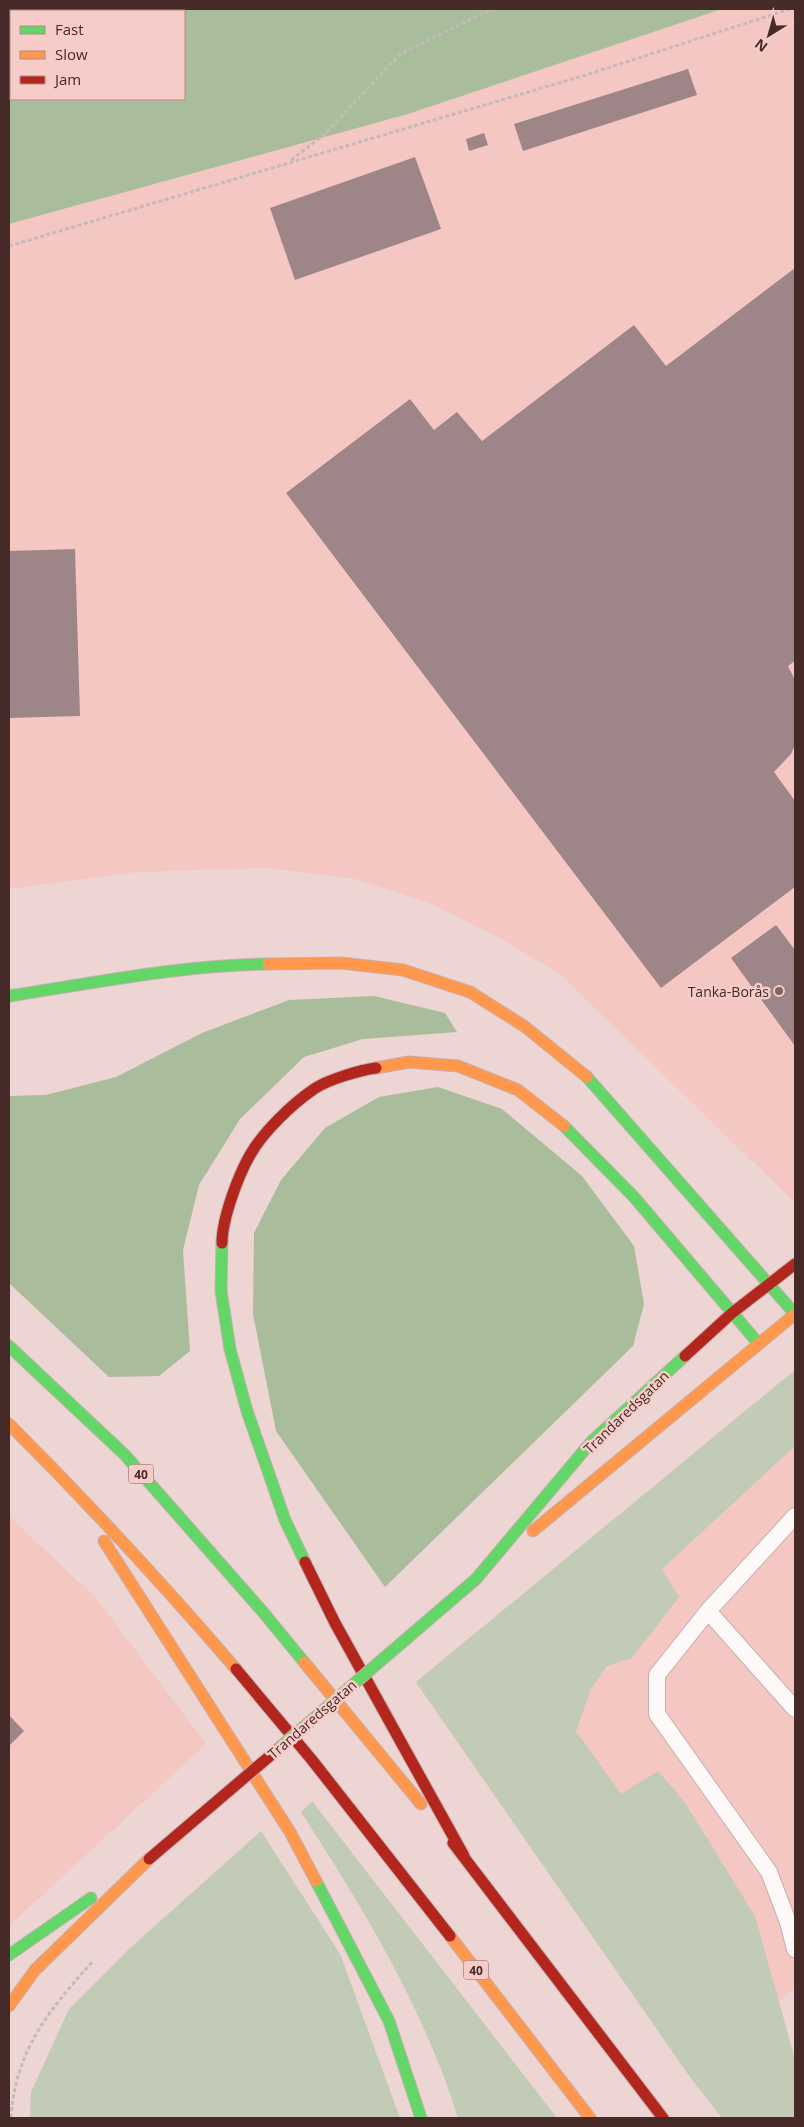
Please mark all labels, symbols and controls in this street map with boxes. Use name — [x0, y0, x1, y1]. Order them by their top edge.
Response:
legend — [10, 10, 185, 100]
north arrow — [744, 10, 794, 60]
text: Fast — [55, 19, 84, 39]
text: N — [751, 35, 771, 57]
text: Slow — [55, 44, 88, 64]
text: Jam — [53, 69, 81, 89]
place label: Tanka-Borås — [688, 982, 769, 1001]
marker: Tanka-Borås — [773, 985, 785, 997]
street label: Trandaredsgatan — [579, 1366, 673, 1458]
road number: 40 — [128, 1465, 154, 1484]
street label: Trandaredsgatan — [264, 1675, 360, 1763]
road number: 40 — [464, 1960, 488, 1980]

